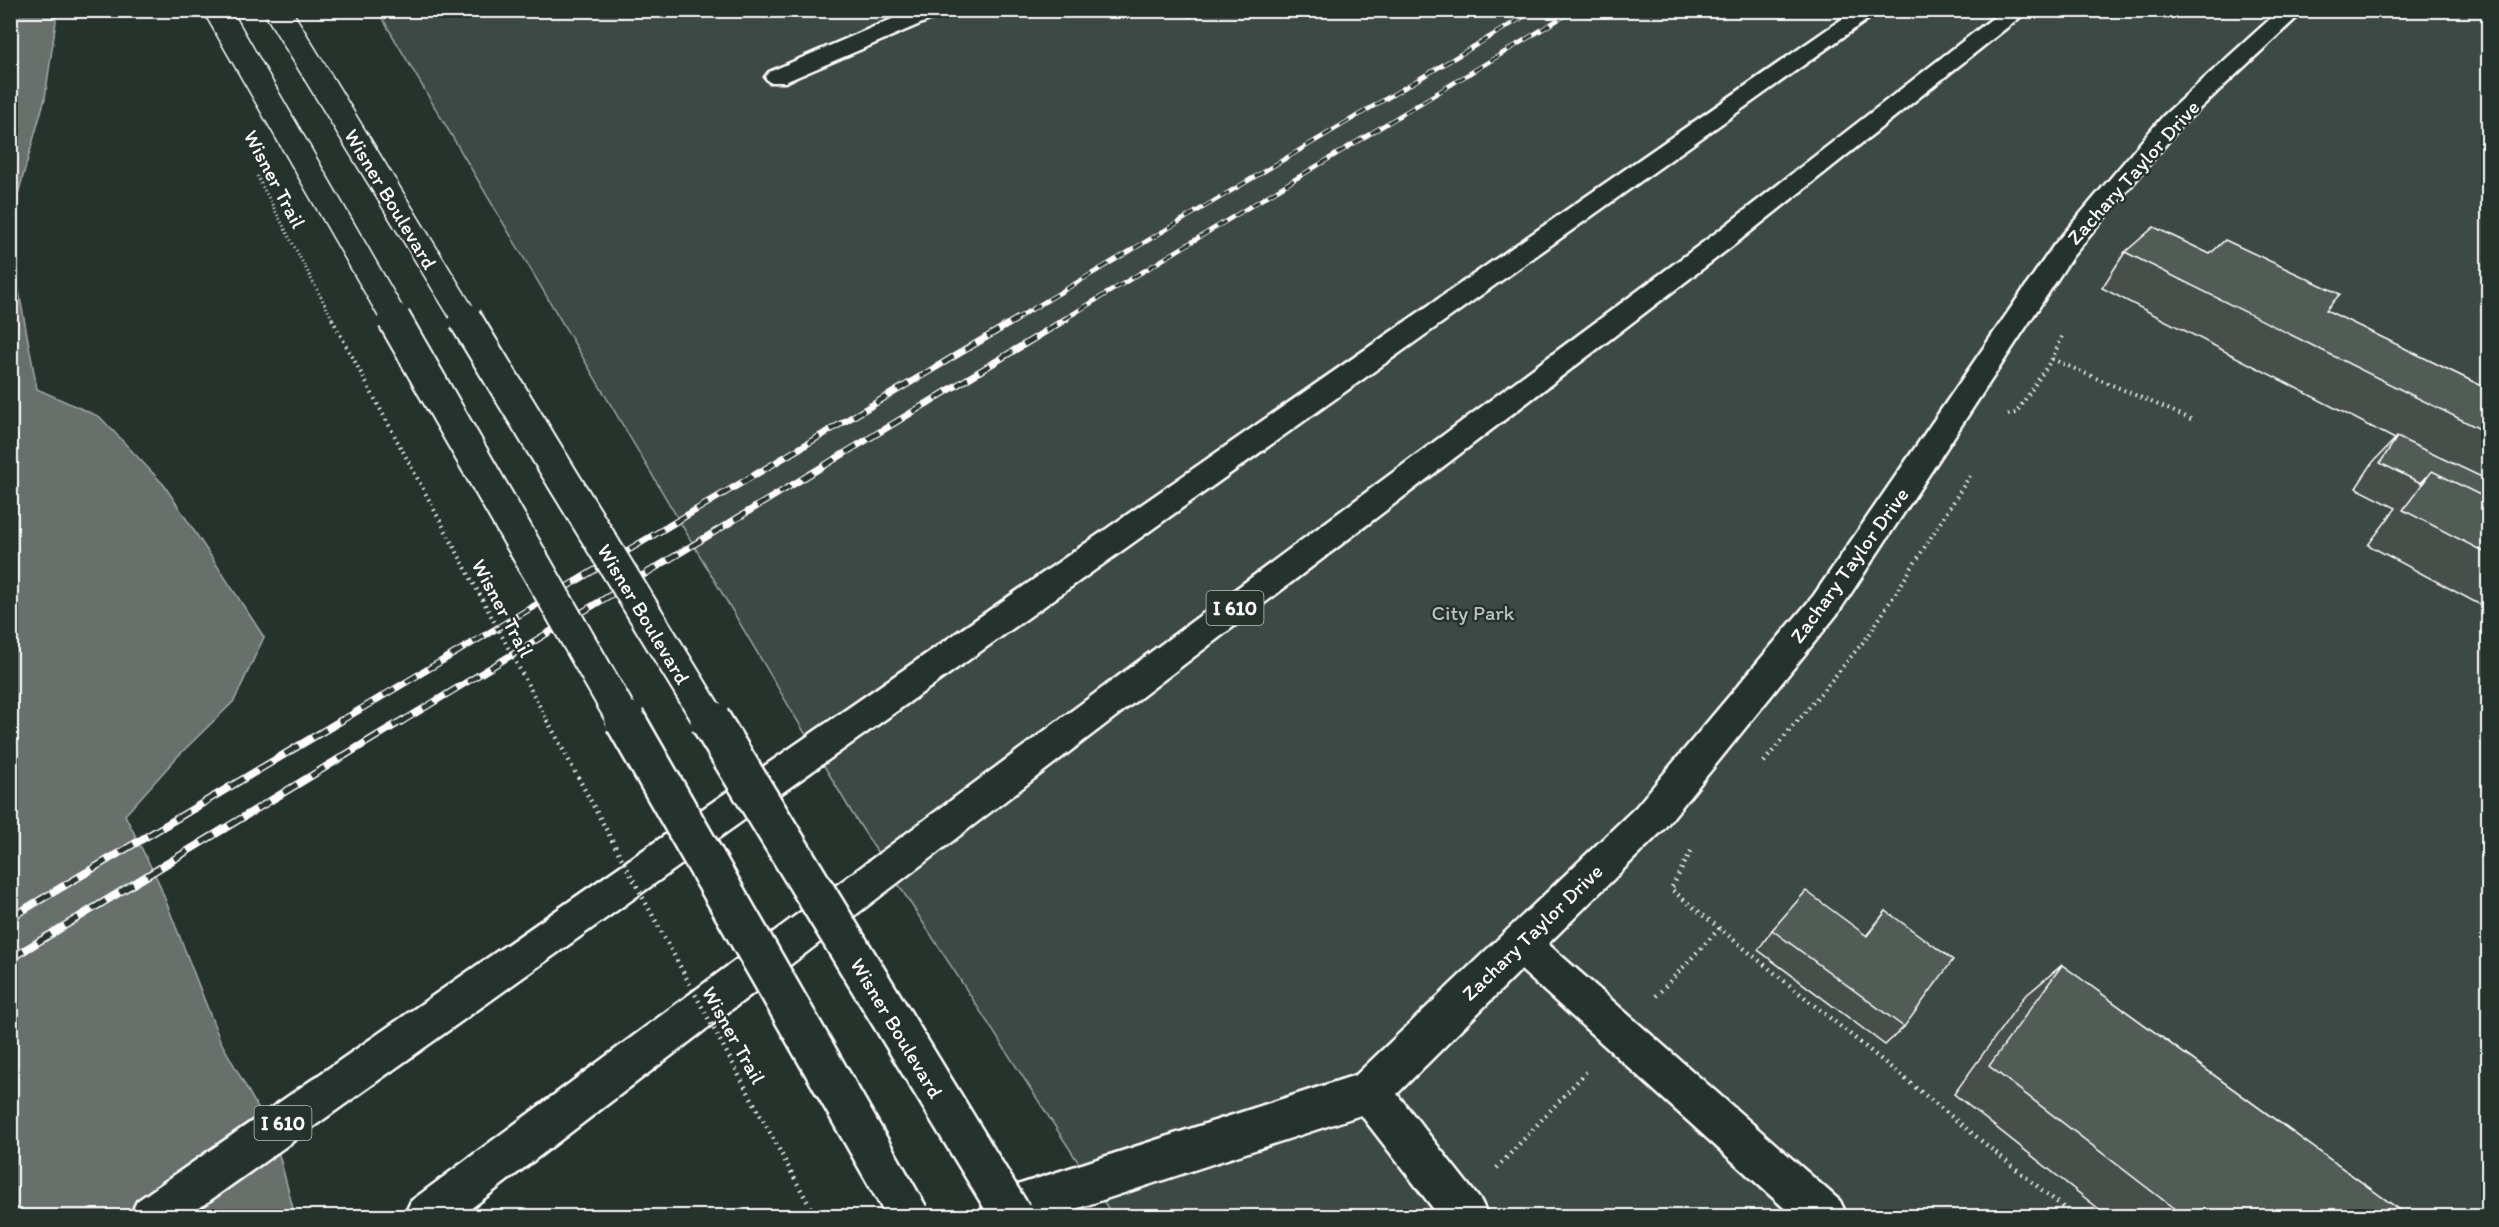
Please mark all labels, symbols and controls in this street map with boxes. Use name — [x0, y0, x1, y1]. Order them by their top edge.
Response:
street label: Zachary Taylor Drive — [2061, 95, 2205, 249]
street label: Wisner Boulevard — [339, 124, 443, 274]
street label: Wisner Trail — [239, 126, 311, 232]
street label: Zachary Taylor Drive — [1784, 482, 1914, 648]
street label: Wisner Boulevard — [592, 539, 696, 689]
street label: Wisner Trail — [467, 555, 539, 661]
road number: I 610 — [1206, 591, 1264, 625]
park label: City Park — [1432, 600, 1515, 625]
street label: Zachary Taylor Drive — [1456, 858, 1608, 1006]
street label: Wisner Boulevard — [845, 953, 949, 1103]
street label: Wisner Trail — [697, 982, 771, 1088]
road number: I 610 — [254, 1106, 312, 1140]

